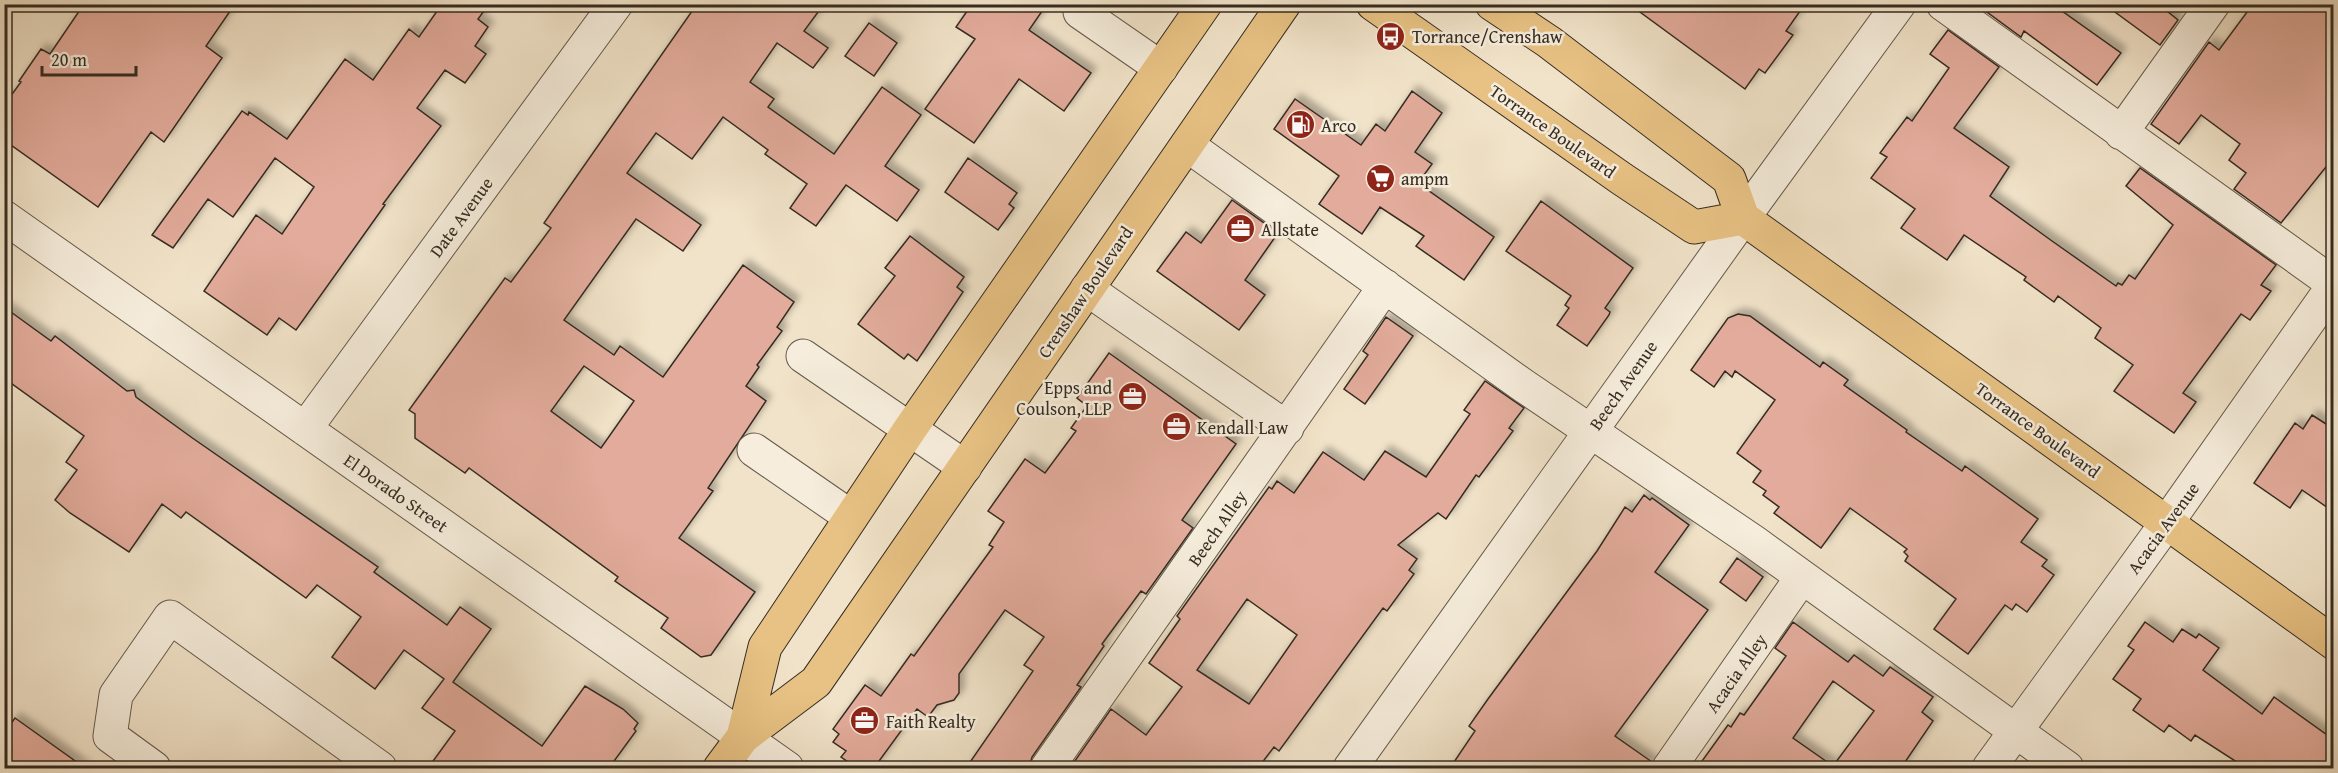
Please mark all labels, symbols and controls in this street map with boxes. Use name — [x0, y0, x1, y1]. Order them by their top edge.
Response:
bus stop icon: Torrance/Crenshaw — [1375, 20, 1407, 52]
place label: Torrance/Crenshaw — [1412, 23, 1563, 50]
scale bar — [42, 39, 136, 77]
text: 20 m — [51, 46, 87, 73]
street label: Torrance Boulevard — [1484, 77, 1622, 185]
fuel station icon: Arco — [1284, 109, 1316, 141]
place label: Arco — [1321, 112, 1356, 139]
supermarket icon: ampm — [1364, 162, 1396, 194]
place label: ampm — [1401, 165, 1449, 192]
street label: Date Avenue — [423, 171, 499, 263]
office icon: Allstate — [1224, 213, 1256, 245]
place label: Allstate — [1261, 216, 1319, 243]
street label: Crenshaw Boulevard — [1031, 220, 1140, 364]
street label: Beech Avenue — [1582, 335, 1664, 435]
place label: Epps and Coulson, LLP — [1016, 374, 1112, 422]
street label: Torrance Boulevard — [1970, 375, 2106, 485]
office icon: Epps and Coulson, LLP — [1117, 381, 1149, 413]
office icon: Kendall Law — [1160, 411, 1192, 443]
place label: Kendall Law — [1197, 414, 1288, 441]
street label: El Dorado Street — [338, 447, 454, 539]
street label: Acacia Avenue — [2120, 476, 2206, 580]
street label: Beech Alley — [1181, 484, 1253, 572]
street label: Acacia Alley — [1699, 628, 1773, 718]
office icon: Faith Realty — [849, 705, 881, 737]
place label: Faith Realty — [886, 708, 976, 735]

